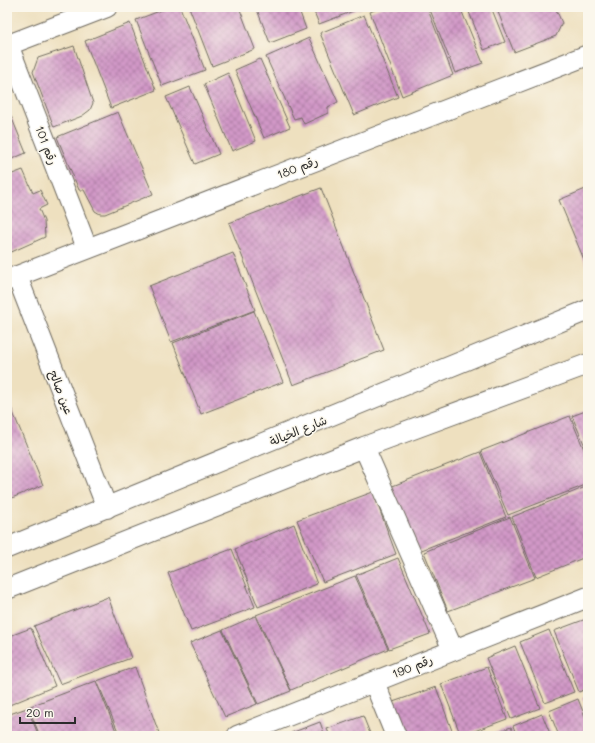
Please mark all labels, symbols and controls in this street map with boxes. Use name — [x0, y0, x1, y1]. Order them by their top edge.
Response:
street label: رقم 101 — [30, 123, 62, 168]
street label: رقم 180 — [274, 152, 320, 184]
street label: عين صالح — [44, 368, 78, 417]
street label: شارع الخيالة — [267, 411, 330, 451]
street label: رقم 190 — [389, 651, 435, 683]
scale bar — [20, 699, 75, 725]
text: 20 m — [26, 704, 54, 720]

